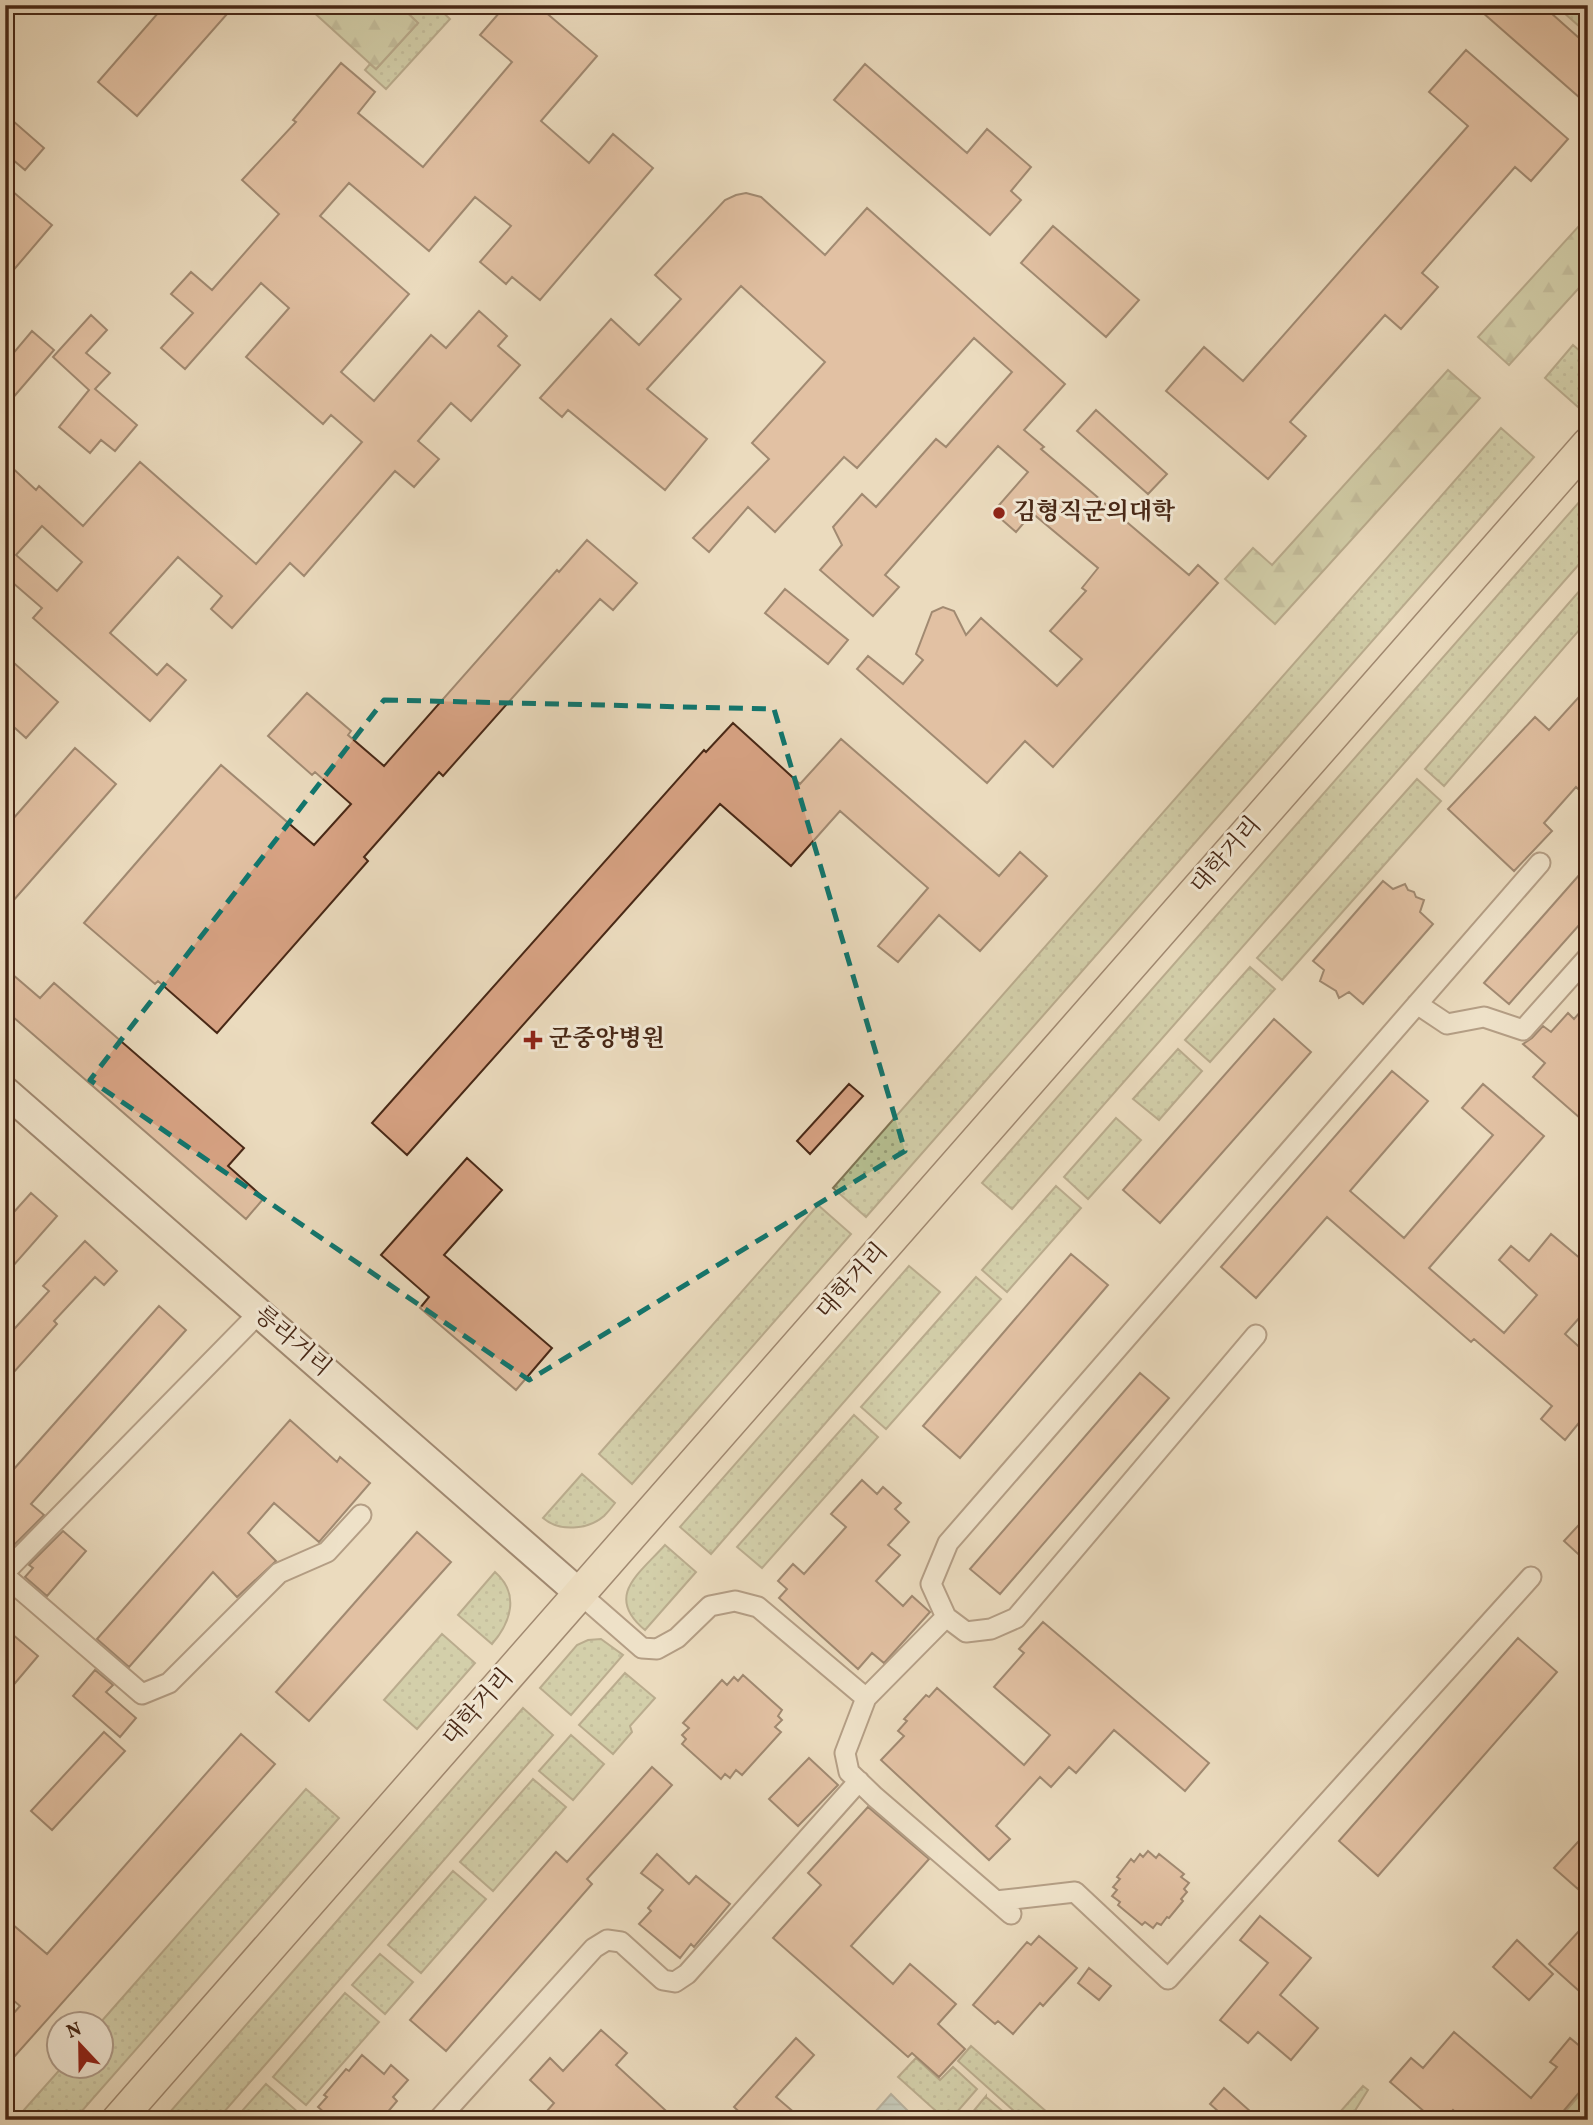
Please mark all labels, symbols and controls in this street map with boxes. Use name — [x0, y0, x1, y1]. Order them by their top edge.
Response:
place label: 김형직군의대학 — [1013, 496, 1175, 530]
marker: 김형직군의대학 — [991, 505, 1007, 521]
street label: 대학거리 — [1184, 810, 1270, 902]
place label: 군중앙병원 — [549, 1023, 665, 1057]
marker: 군중앙병원 — [523, 1030, 543, 1050]
street label: 대학거리 — [809, 1236, 897, 1328]
street label: 릉라거리 — [246, 1299, 338, 1385]
street label: 대학거리 — [436, 1662, 522, 1754]
north arrow — [46, 2010, 116, 2080]
text: N — [63, 2016, 86, 2046]

